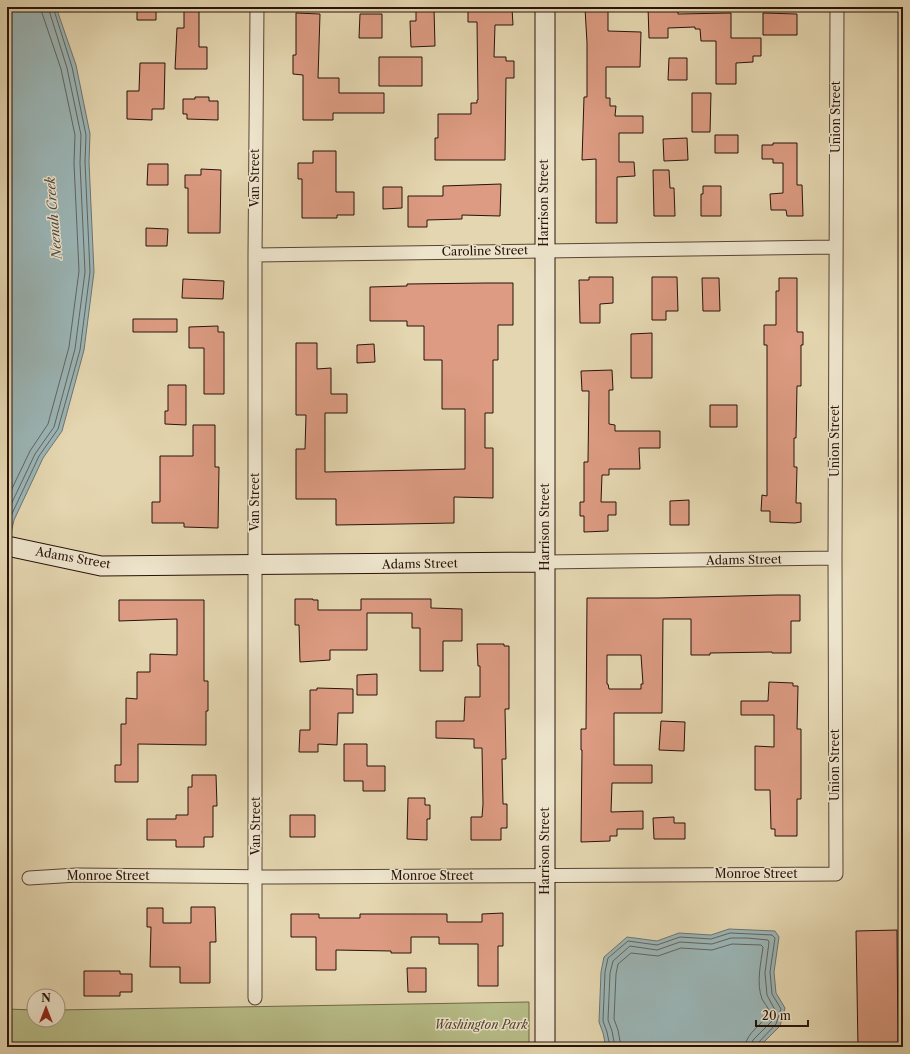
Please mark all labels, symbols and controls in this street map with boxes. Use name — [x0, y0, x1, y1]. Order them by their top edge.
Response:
street label: Union Street — [828, 80, 843, 153]
street label: Van Street — [247, 148, 262, 208]
street label: Harrison Street — [536, 158, 551, 247]
water label: Neenah Creek — [41, 176, 65, 261]
street label: Caroline Street — [442, 242, 529, 259]
street label: Union Street — [827, 404, 842, 477]
street label: Van Street — [247, 472, 262, 532]
street label: Harrison Street — [537, 482, 552, 571]
street label: Adams Street — [33, 543, 113, 572]
street label: Adams Street — [705, 551, 783, 568]
street label: Adams Street — [381, 555, 459, 572]
street label: Union Street — [827, 728, 842, 801]
street label: Van Street — [248, 796, 263, 856]
street label: Harrison Street — [537, 806, 552, 895]
street label: Monroe Street — [715, 866, 798, 881]
street label: Monroe Street — [67, 868, 150, 883]
street label: Monroe Street — [391, 868, 474, 883]
north arrow — [26, 988, 66, 1028]
text: N — [41, 991, 51, 1005]
scale bar — [756, 1002, 808, 1028]
text: 20 m — [762, 1008, 791, 1023]
park label: Washington Park — [434, 1017, 528, 1032]

